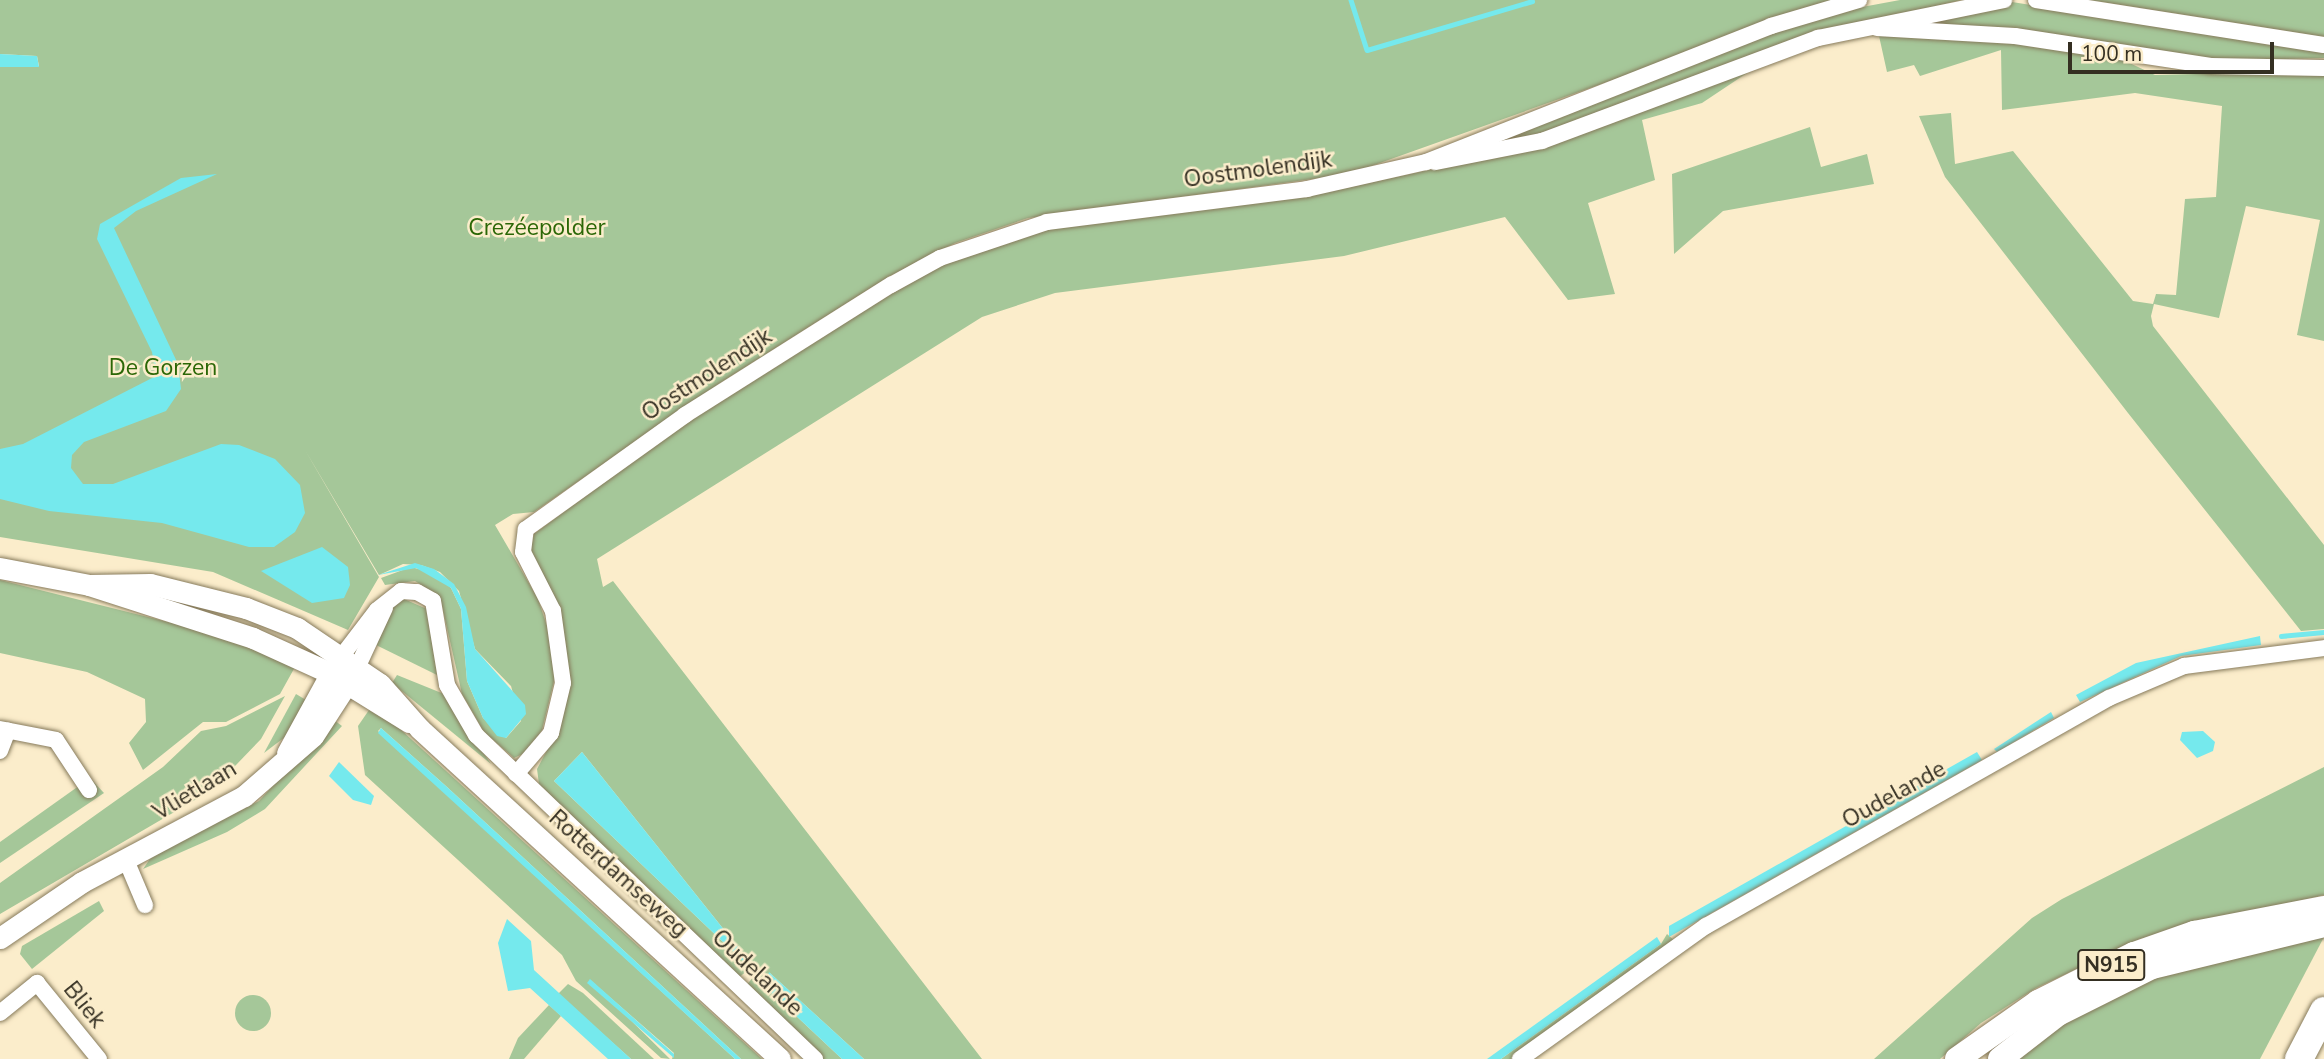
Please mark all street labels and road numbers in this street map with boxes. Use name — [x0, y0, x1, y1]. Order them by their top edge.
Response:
street label: Oostmolendijk — [1182, 146, 1334, 194]
street label: Oostmolendijk — [637, 323, 777, 427]
street label: Vlietlaan — [148, 755, 242, 827]
street label: Oudelande — [1838, 755, 1950, 835]
street label: Rotterdamseweg — [543, 804, 693, 944]
street label: Oudelande — [706, 924, 808, 1022]
road number: N915 — [2076, 948, 2146, 982]
street label: Bliek — [57, 976, 111, 1034]

